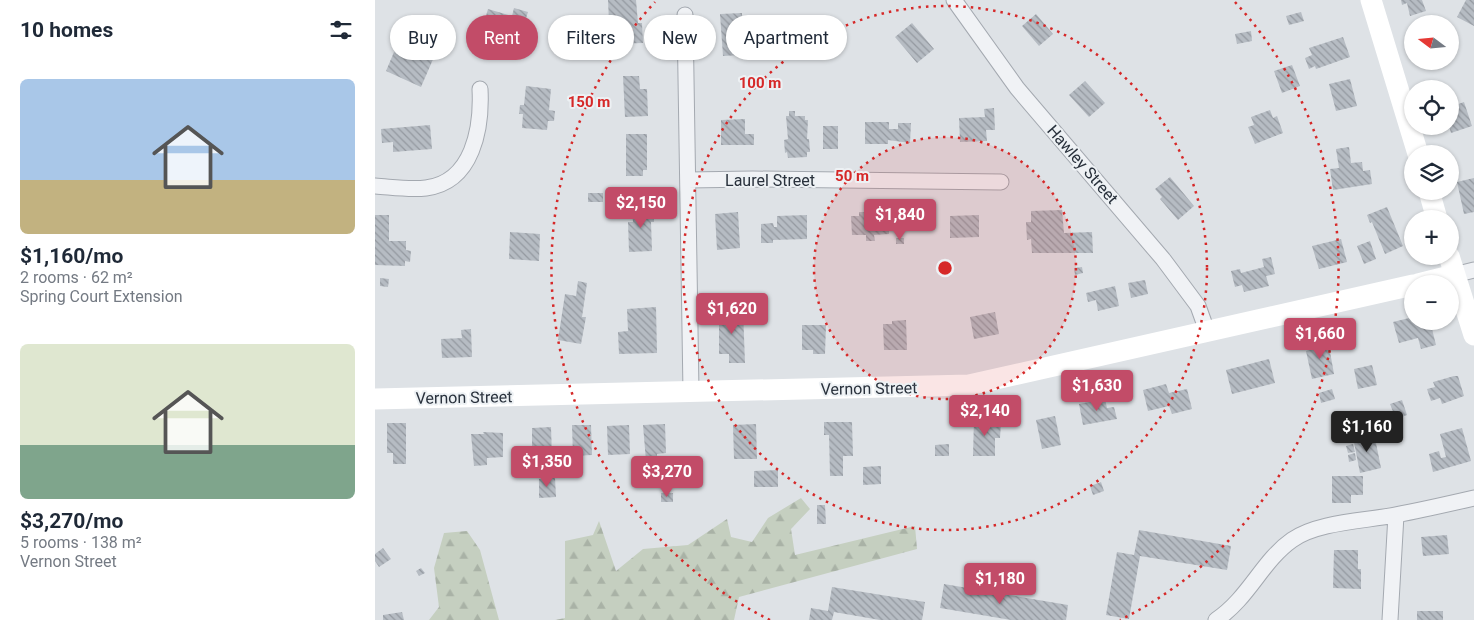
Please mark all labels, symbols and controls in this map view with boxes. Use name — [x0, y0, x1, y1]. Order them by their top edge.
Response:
chip: Buy — [390, 15, 456, 60]
chip: Rent — [466, 15, 538, 60]
chip: Filters — [548, 15, 634, 60]
chip: New — [644, 15, 716, 60]
chip: Apartment — [726, 15, 847, 60]
north arrow — [1404, 15, 1459, 70]
map controls — [1404, 15, 1459, 330]
icon: filters — [327, 16, 355, 44]
text: 10 homes — [20, 18, 113, 42]
text: 100 m — [739, 74, 781, 92]
button: locate — [1404, 80, 1459, 135]
text: 150 m — [568, 93, 610, 111]
icon: home — [143, 112, 233, 202]
street label: Hawley Street — [1043, 121, 1122, 208]
button: layers — [1404, 145, 1459, 200]
text: 50 m — [835, 167, 869, 185]
street label: Laurel Street — [725, 171, 815, 190]
pin: $2,150 — [600, 186, 682, 229]
text: $2,150 — [616, 193, 666, 212]
pin: $1,840 — [859, 198, 941, 241]
text: $1,840 — [875, 205, 925, 224]
button: + — [1404, 210, 1459, 265]
text: $1,160/mo — [20, 244, 123, 268]
centre of rings — [936, 259, 954, 277]
text: 2 rooms · 62 m² — [20, 268, 133, 287]
button: − — [1404, 275, 1459, 330]
text: Spring Court Extension — [20, 287, 183, 306]
pin: $1,620 — [691, 292, 773, 335]
text: $1,620 — [707, 299, 757, 318]
pin: $1,660 — [1279, 318, 1361, 360]
text: $1,660 — [1295, 324, 1345, 343]
pin: $1,630 — [1056, 370, 1138, 412]
text: $1,630 — [1072, 376, 1122, 395]
icon: home — [143, 377, 233, 467]
street label: Vernon Street — [820, 378, 918, 399]
street label: Vernon Street — [415, 387, 513, 408]
pin: $2,140 — [944, 394, 1026, 437]
text: $2,140 — [960, 401, 1010, 420]
pin: $1,160 — [1326, 410, 1408, 453]
text: $1,160 — [1342, 417, 1392, 436]
pin: $1,350 — [506, 446, 588, 488]
text: $1,350 — [522, 452, 572, 471]
pin: $3,270 — [626, 456, 708, 498]
text: $3,270 — [642, 462, 692, 481]
text: $3,270/mo — [20, 509, 123, 533]
text: 5 rooms · 138 m² — [20, 533, 142, 552]
text: Vernon Street — [20, 552, 117, 571]
pin: $1,180 — [959, 562, 1041, 605]
text: $1,180 — [975, 569, 1025, 588]

